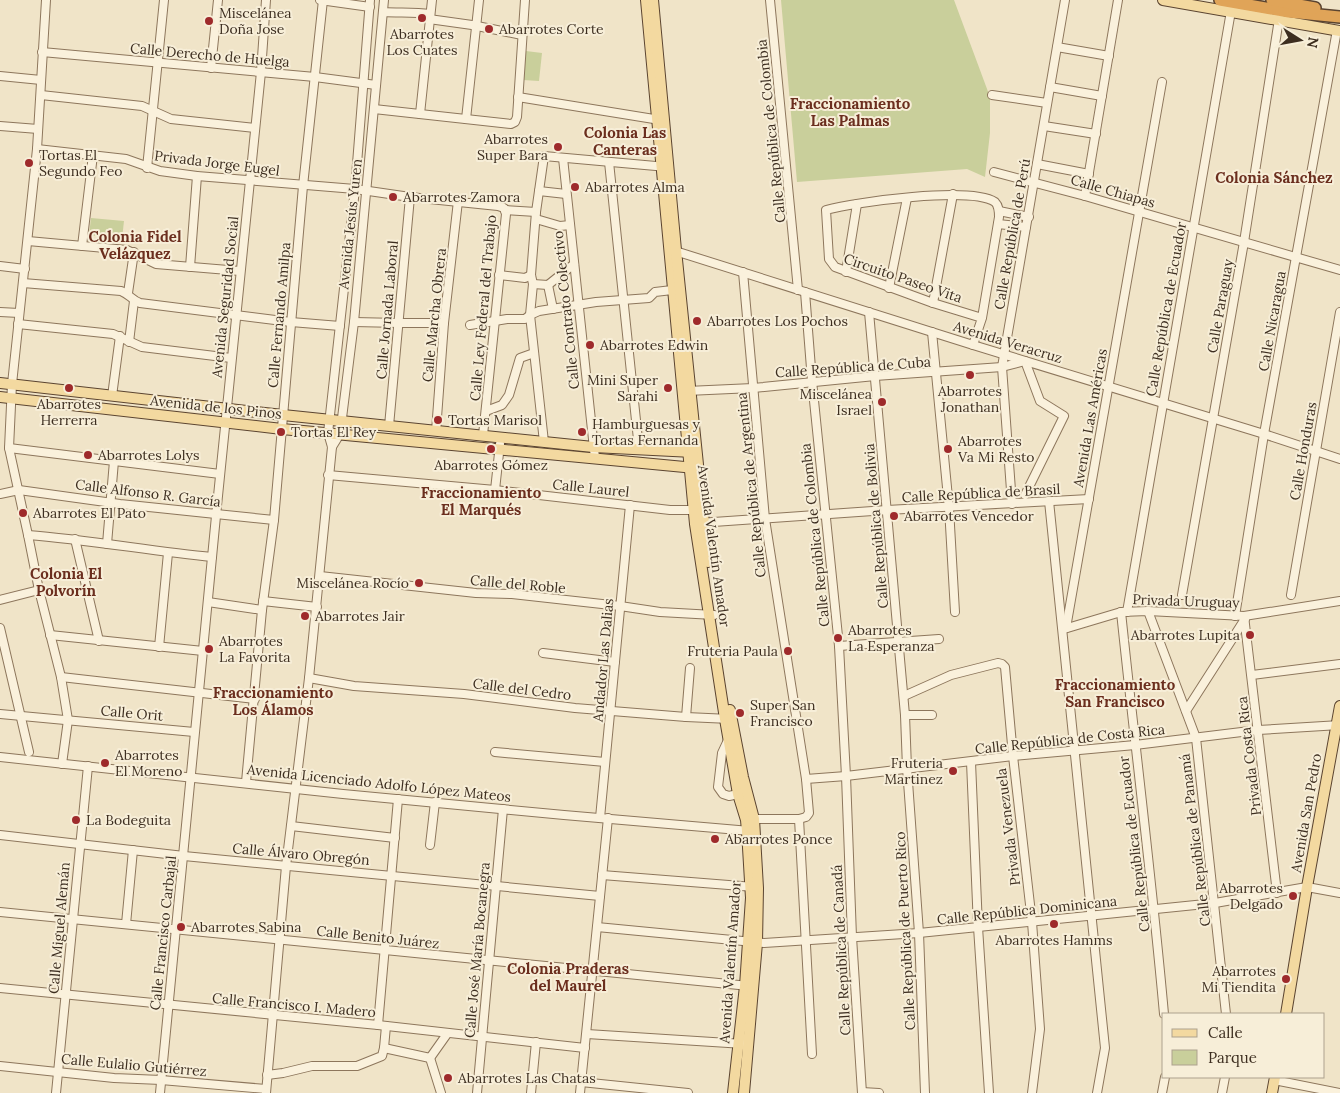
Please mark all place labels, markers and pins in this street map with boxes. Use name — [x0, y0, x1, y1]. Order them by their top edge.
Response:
place label: Miscelánea Doña Jose — [219, 4, 292, 38]
marker: Abarrotes Los Cuates — [416, 12, 428, 24]
marker: Miscelánea Doña Jose — [203, 15, 215, 27]
place label: Abarrotes Corte — [498, 20, 604, 38]
marker: Abarrotes Corte — [483, 23, 495, 35]
place label: Abarrotes Los Cuates — [386, 25, 458, 59]
place label: Abarrotes Super Bara — [477, 130, 548, 164]
marker: Abarrotes Super Bara — [552, 141, 564, 153]
place label: Tortas El Segundo Feo — [39, 146, 123, 180]
marker: Tortas El Segundo Feo — [23, 157, 35, 169]
place label: Abarrotes Alma — [584, 178, 685, 196]
marker: Abarrotes Alma — [569, 181, 581, 193]
place label: Abarrotes Zamora — [402, 188, 520, 206]
marker: Abarrotes Zamora — [387, 191, 399, 203]
place label: Abarrotes Los Pochos — [706, 312, 848, 330]
marker: Abarrotes Los Pochos — [691, 315, 703, 327]
place label: Abarrotes Edwin — [599, 336, 709, 354]
marker: Abarrotes Edwin — [584, 339, 596, 351]
marker: Abarrotes Jonathan — [964, 369, 976, 381]
place label: Mini Super Sarahi — [587, 371, 658, 405]
marker: Abarrotes Herrerra — [63, 382, 75, 394]
marker: Mini Super Sarahi — [662, 382, 674, 394]
place label: Abarrotes Jonathan — [937, 382, 1002, 416]
place label: Miscelánea Israel — [799, 385, 872, 419]
place label: Abarrotes Herrerra — [36, 395, 101, 429]
marker: Miscelánea Israel — [876, 396, 888, 408]
place label: Tortas Marisol — [448, 411, 542, 429]
marker: Tortas Marisol — [432, 414, 444, 426]
place label: Hamburguesas y Tortas Fernanda — [592, 415, 701, 449]
place label: Tortas El Rey — [291, 423, 377, 441]
marker: Tortas El Rey — [275, 426, 287, 438]
marker: Hamburguesas y Tortas Fernanda — [576, 426, 588, 438]
place label: Abarrotes Va Mi Resto — [957, 432, 1035, 466]
marker: Abarrotes Gómez — [485, 443, 497, 455]
marker: Abarrotes Va Mi Resto — [942, 443, 954, 455]
place label: Abarrotes Lolys — [97, 446, 199, 464]
marker: Abarrotes Lolys — [82, 449, 94, 461]
place label: Abarrotes Gómez — [433, 456, 548, 474]
place label: Abarrotes El Pato — [32, 504, 146, 522]
marker: Abarrotes El Pato — [17, 507, 29, 519]
place label: Abarrotes Vencedor — [903, 507, 1034, 525]
marker: Abarrotes Vencedor — [888, 510, 900, 522]
place label: Miscelánea Rocío — [296, 574, 409, 592]
marker: Miscelánea Rocío — [413, 577, 425, 589]
place label: Abarrotes Jair — [314, 607, 405, 625]
marker: Abarrotes Jair — [299, 610, 311, 622]
place label: Abarrotes La Esperanza — [847, 621, 935, 655]
place label: Abarrotes Lupita — [1130, 626, 1240, 644]
marker: Abarrotes Lupita — [1244, 629, 1256, 641]
place label: Abarrotes La Favorita — [218, 632, 291, 666]
marker: Abarrotes La Esperanza — [832, 632, 844, 644]
place label: Fruteria Paula — [687, 642, 778, 660]
marker: Abarrotes La Favorita — [203, 643, 215, 655]
marker: Fruteria Paula — [782, 645, 794, 657]
place label: Super San Francisco — [750, 696, 816, 730]
marker: Super San Francisco — [734, 707, 746, 719]
place label: Abarrotes El Moreno — [114, 746, 182, 780]
place label: Fruteria Martinez — [884, 754, 943, 788]
marker: Abarrotes El Moreno — [99, 757, 111, 769]
marker: Fruteria Martinez — [947, 765, 959, 777]
place label: La Bodeguita — [86, 811, 171, 829]
marker: La Bodeguita — [70, 814, 82, 826]
place label: Abarrotes Ponce — [724, 830, 833, 848]
marker: Abarrotes Ponce — [709, 833, 721, 845]
place label: Abarrotes Delgado — [1218, 879, 1283, 913]
marker: Abarrotes Delgado — [1287, 890, 1299, 902]
place label: Abarrotes Sabina — [190, 918, 302, 936]
marker: Abarrotes Hamms — [1048, 918, 1060, 930]
marker: Abarrotes Sabina — [175, 921, 187, 933]
place label: Abarrotes Hamms — [994, 931, 1113, 949]
place label: Abarrotes Mi Tiendita — [1201, 962, 1276, 996]
marker: Abarrotes Mi Tiendita — [1280, 973, 1292, 985]
place label: Abarrotes Las Chatas — [457, 1069, 596, 1087]
marker: Abarrotes Las Chatas — [442, 1072, 454, 1084]

